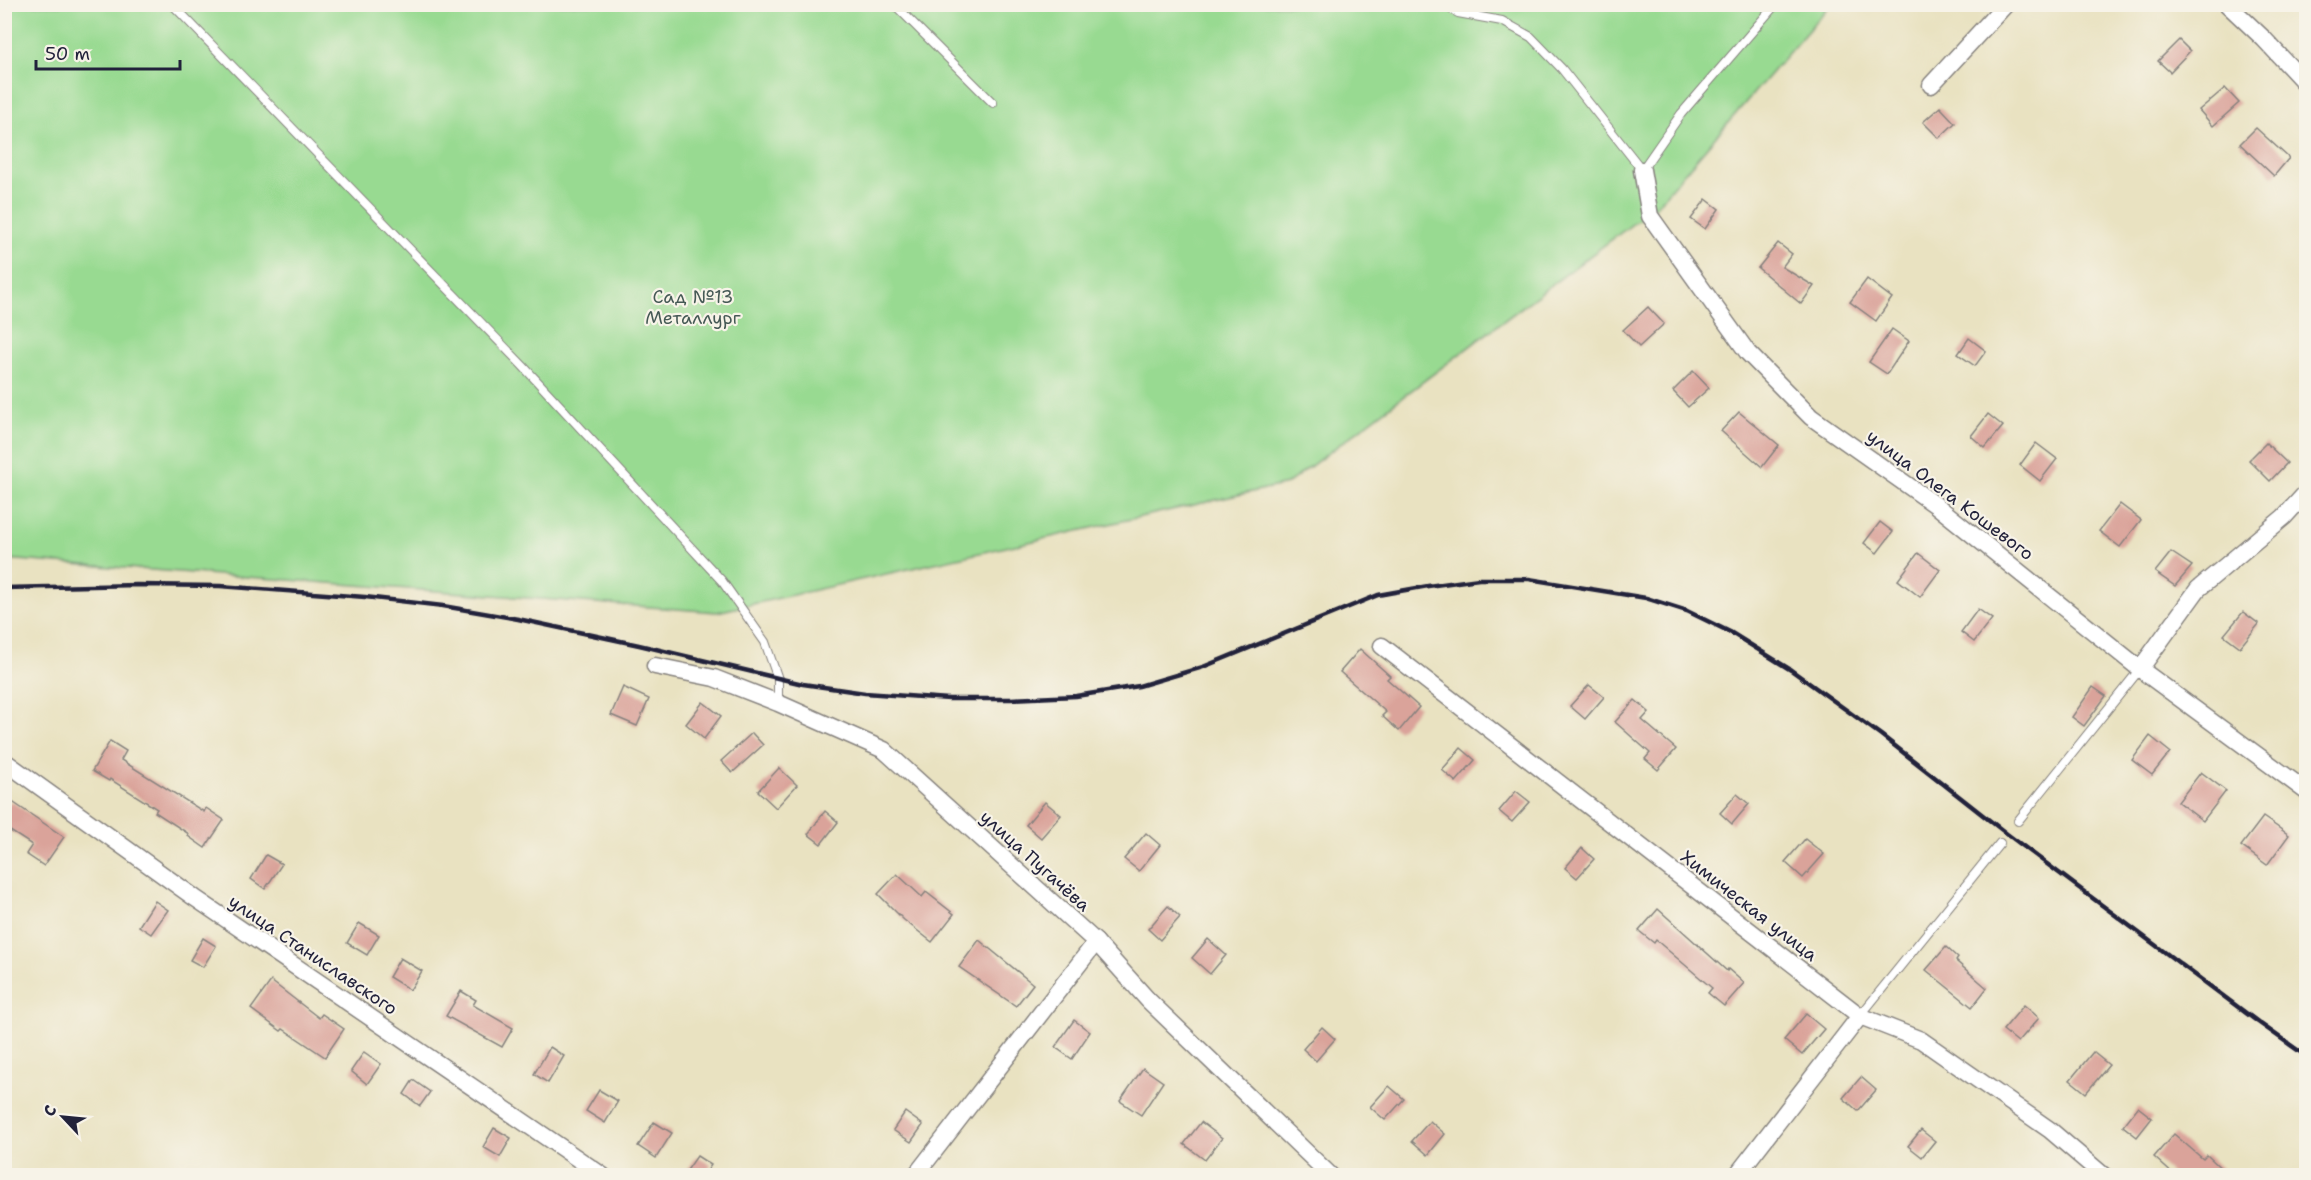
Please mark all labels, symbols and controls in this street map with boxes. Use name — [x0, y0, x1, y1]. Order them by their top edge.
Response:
scale bar — [36, 33, 180, 71]
text: 50 m — [45, 42, 90, 66]
park label: Сад №13 Металлург — [645, 285, 741, 330]
street label: улица Олега Кошевого — [1862, 424, 2038, 566]
street label: улица Пугачёва — [975, 805, 1095, 917]
street label: Химическая улица — [1676, 845, 1822, 967]
street label: улица Станиславского — [224, 889, 402, 1021]
north arrow — [33, 1087, 93, 1147]
text: С — [38, 1101, 62, 1120]

